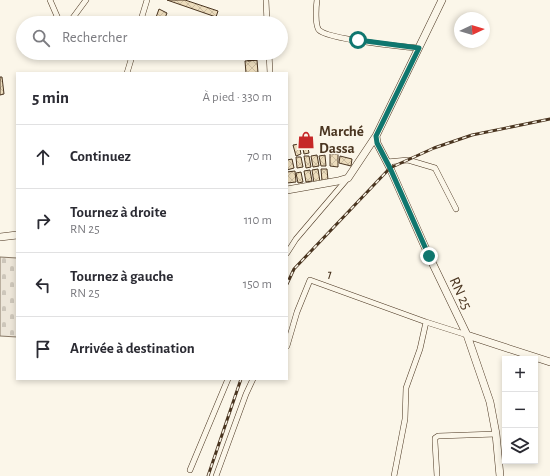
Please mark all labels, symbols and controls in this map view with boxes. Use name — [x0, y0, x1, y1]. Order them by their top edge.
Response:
north arrow — [454, 12, 490, 48]
search box — [16, 16, 288, 60]
icon: search — [30, 27, 52, 49]
text: Rechercher — [62, 30, 127, 45]
route start — [349, 31, 367, 49]
text: 5 min — [32, 89, 69, 106]
text: À pied · 330 m — [202, 91, 272, 104]
place label: Marché Dassa — [319, 124, 364, 156]
shop icon: Marché Dassa — [296, 130, 316, 150]
icon: ahead — [32, 146, 54, 168]
text: Continuez — [70, 149, 131, 164]
text: 70 m — [247, 150, 272, 163]
text: Tournez à droite — [70, 205, 167, 220]
icon: right — [32, 210, 54, 232]
text: 110 m — [244, 214, 272, 227]
text: RN 25 — [70, 223, 100, 236]
route end — [420, 247, 438, 265]
street label: 1 — [325, 267, 335, 282]
text: Tournez à gauche — [70, 269, 173, 284]
icon: left — [32, 274, 54, 296]
street label: RN 25 — [447, 275, 475, 312]
text: 150 m — [243, 278, 272, 291]
text: RN 25 — [70, 287, 100, 300]
icon: arrive — [32, 338, 54, 360]
text: Arrivée à destination — [70, 341, 195, 356]
map controls — [502, 356, 538, 464]
button: + — [502, 356, 538, 392]
button: − — [502, 392, 538, 428]
button: layers — [502, 428, 538, 464]

